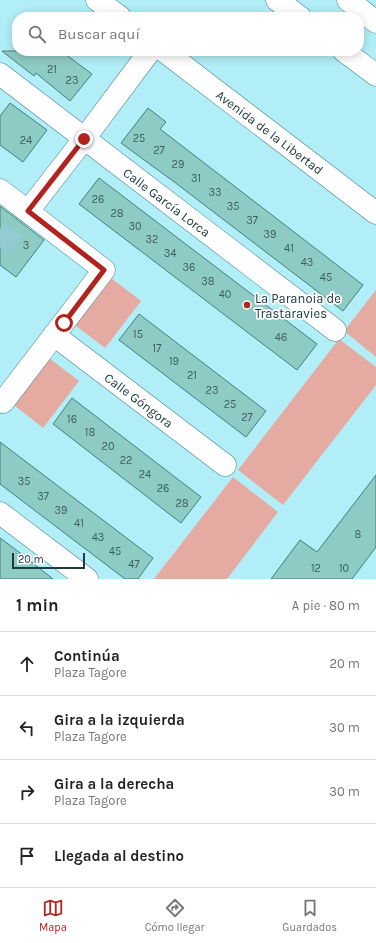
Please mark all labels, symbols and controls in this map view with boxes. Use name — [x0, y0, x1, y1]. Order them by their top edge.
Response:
search box — [12, 12, 364, 56]
icon: search — [26, 23, 48, 45]
text: Buscar aquí — [58, 25, 140, 43]
house number: 21 — [47, 63, 57, 76]
house number: 23 — [66, 74, 78, 87]
street label: Avenida de la Libertad — [213, 87, 326, 178]
route end — [75, 130, 93, 148]
house number: 25 — [133, 132, 145, 145]
house number: 24 — [20, 134, 32, 147]
house number: 27 — [153, 144, 165, 157]
house number: 29 — [172, 158, 184, 171]
street label: Calle García Lorca — [120, 165, 213, 240]
house number: 31 — [191, 172, 201, 185]
house number: 33 — [209, 186, 222, 199]
house number: 26 — [92, 193, 104, 206]
house number: 35 — [227, 200, 239, 213]
house number: 28 — [110, 207, 124, 220]
house number: 37 — [246, 214, 258, 227]
house number: 30 — [128, 220, 142, 233]
house number: 39 — [264, 228, 276, 241]
house number: 32 — [146, 233, 158, 246]
house number: 3 — [23, 239, 29, 252]
house number: 41 — [284, 242, 294, 255]
house number: 34 — [164, 247, 176, 260]
house number: 43 — [301, 256, 313, 269]
house number: 36 — [183, 261, 195, 274]
house number: 45 — [320, 271, 332, 284]
house number: 38 — [201, 275, 215, 288]
house number: 40 — [219, 288, 231, 301]
place label: La Paranoia de Trastaravies — [255, 291, 341, 321]
marker: La Paranoia de Trastaravies — [242, 300, 252, 310]
route start — [55, 314, 73, 332]
house number: 15 — [133, 328, 143, 341]
house number: 46 — [275, 331, 287, 344]
house number: 17 — [153, 342, 161, 355]
house number: 19 — [169, 355, 179, 368]
house number: 21 — [187, 369, 197, 382]
street label: Calle Góngora — [102, 370, 176, 431]
house number: 23 — [206, 384, 218, 397]
house number: 25 — [224, 398, 236, 411]
house number: 27 — [241, 411, 253, 424]
house number: 16 — [67, 413, 77, 426]
house number: 18 — [85, 426, 95, 439]
house number: 20 — [102, 440, 114, 453]
house number: 22 — [120, 454, 132, 467]
house number: 24 — [139, 468, 151, 481]
house number: 35 — [18, 475, 30, 488]
house number: 26 — [157, 482, 169, 495]
house number: 37 — [37, 490, 49, 503]
house number: 28 — [175, 497, 189, 510]
house number: 39 — [55, 504, 67, 517]
house number: 41 — [74, 517, 84, 530]
house number: 8 — [355, 528, 362, 541]
house number: 43 — [92, 531, 104, 544]
house number: 45 — [109, 545, 121, 558]
scale bar — [12, 551, 85, 570]
text: 20 m — [18, 553, 44, 566]
house number: 47 — [128, 558, 140, 571]
house number: 12 — [311, 562, 321, 575]
house number: 10 — [339, 562, 349, 575]
text: 1 min — [16, 595, 59, 615]
text: A pie · 80 m — [292, 598, 360, 613]
text: Continúa — [54, 647, 120, 665]
icon: ahead — [16, 653, 38, 675]
text: 20 m — [330, 656, 360, 671]
text: Plaza Tagore — [54, 665, 127, 680]
text: Gira a la izquierda — [54, 711, 185, 729]
icon: left — [16, 717, 38, 739]
text: 30 m — [329, 720, 360, 735]
text: Plaza Tagore — [54, 729, 127, 744]
text: Gira a la derecha — [54, 775, 174, 793]
icon: right — [16, 781, 38, 803]
text: 30 m — [329, 784, 360, 799]
text: Plaza Tagore — [54, 793, 127, 808]
icon: arrive — [16, 845, 38, 867]
text: Llegada al destino — [54, 847, 184, 865]
tab: Mapa — [39, 897, 67, 934]
tab: Cómo llegar — [145, 897, 204, 934]
tab: Guardados — [282, 897, 337, 934]

